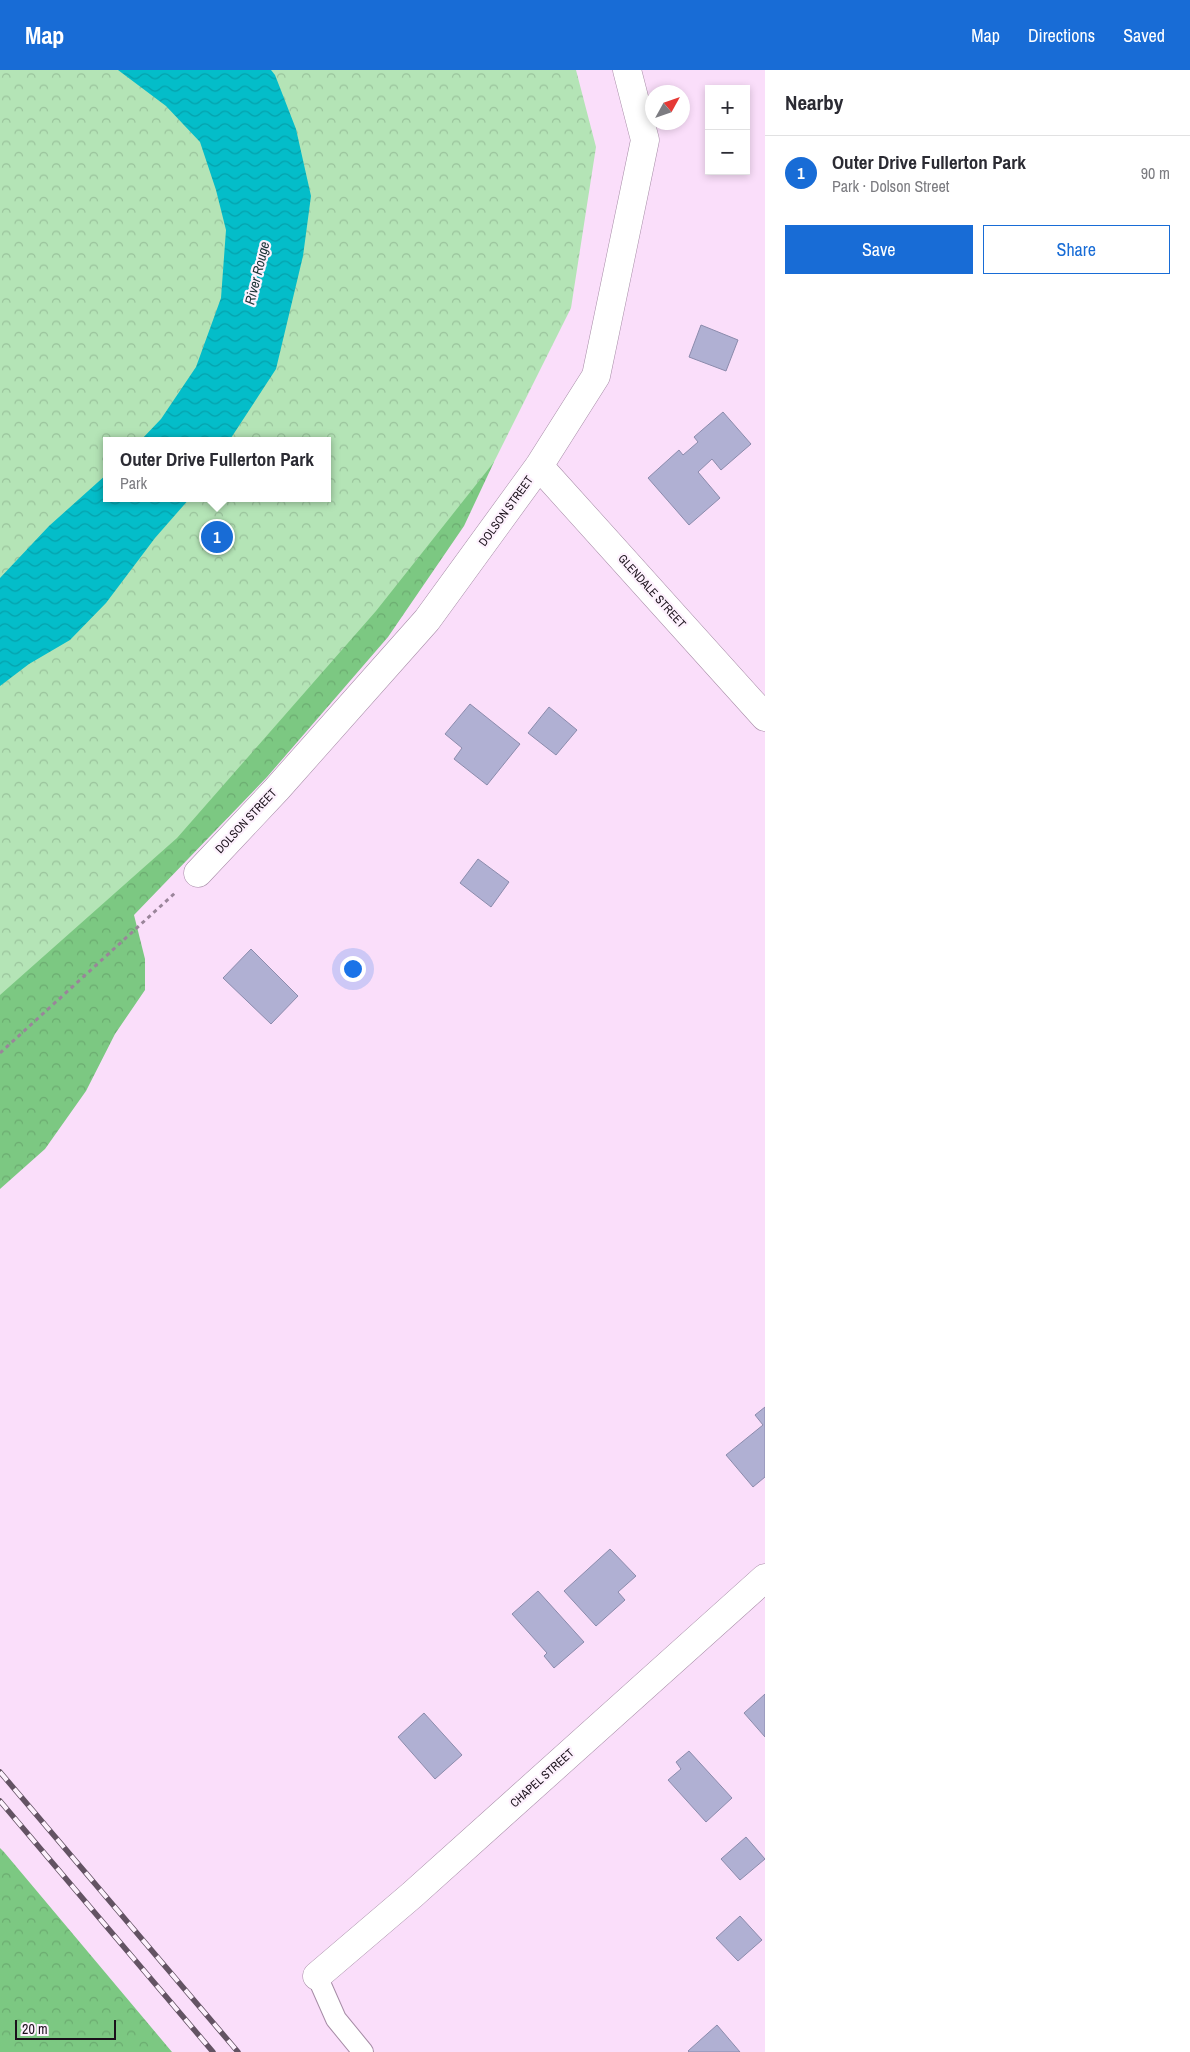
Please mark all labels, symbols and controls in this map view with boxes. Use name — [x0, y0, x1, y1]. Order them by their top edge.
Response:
text: Map — [25, 19, 64, 51]
text: Map — [971, 23, 1000, 48]
text: Directions — [1028, 23, 1095, 48]
text: Saved — [1123, 23, 1165, 48]
north arrow — [645, 85, 690, 130]
map controls — [705, 85, 750, 175]
button: + — [705, 85, 750, 130]
text: Nearby — [785, 88, 843, 117]
button: − — [705, 130, 750, 175]
text: Outer Drive Fullerton Park — [832, 149, 1026, 175]
text: 1 — [797, 162, 805, 184]
text: 90 m — [1141, 162, 1170, 184]
text: Park · Dolson Street — [832, 175, 949, 197]
button: Save — [785, 225, 973, 274]
button: Share — [983, 225, 1170, 274]
water label: River Rouge — [240, 240, 274, 306]
popup — [103, 437, 331, 502]
text: Outer Drive Fullerton Park — [120, 446, 314, 472]
text: Park — [120, 472, 147, 494]
street label: DOLSON STREET — [475, 473, 537, 549]
pin: 1 — [201, 518, 233, 556]
street label: GLENDALE STREET — [615, 551, 689, 631]
street label: DOLSON STREET — [212, 785, 280, 857]
your location — [340, 956, 366, 982]
street label: CHAPEL STREET — [507, 1745, 577, 1811]
scale bar — [15, 2017, 116, 2040]
text: 20 m — [22, 2020, 48, 2038]

